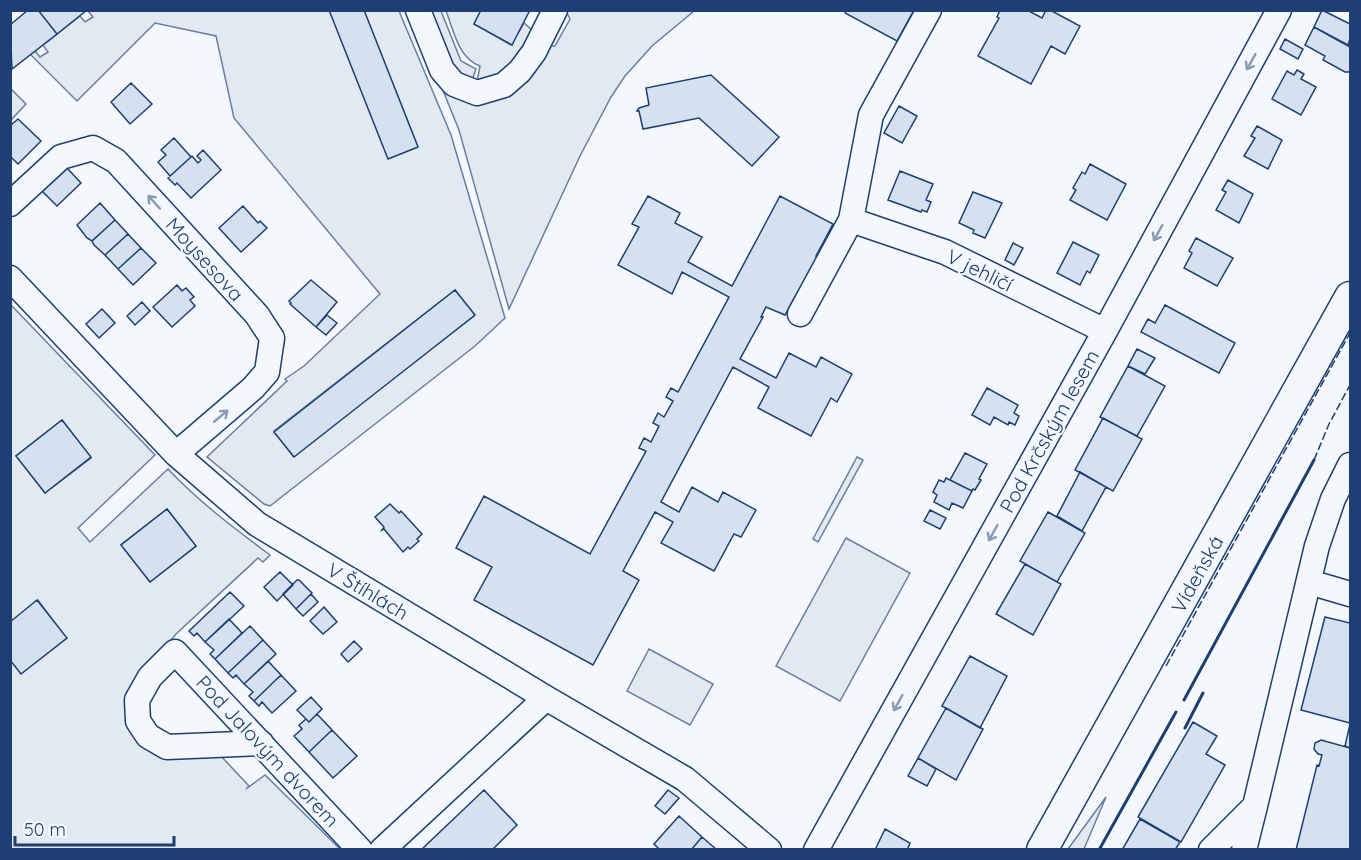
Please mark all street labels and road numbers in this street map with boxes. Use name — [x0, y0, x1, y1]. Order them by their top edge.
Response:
street label: Moysesova — [161, 212, 249, 306]
street label: V jehličí — [943, 243, 1018, 297]
street label: Pod Krčským lesem — [994, 345, 1104, 517]
street label: Vídeňská — [1166, 531, 1228, 617]
street label: V Štíhlách — [323, 557, 413, 625]
street label: Pod Jalovým dvorem — [191, 670, 345, 832]

